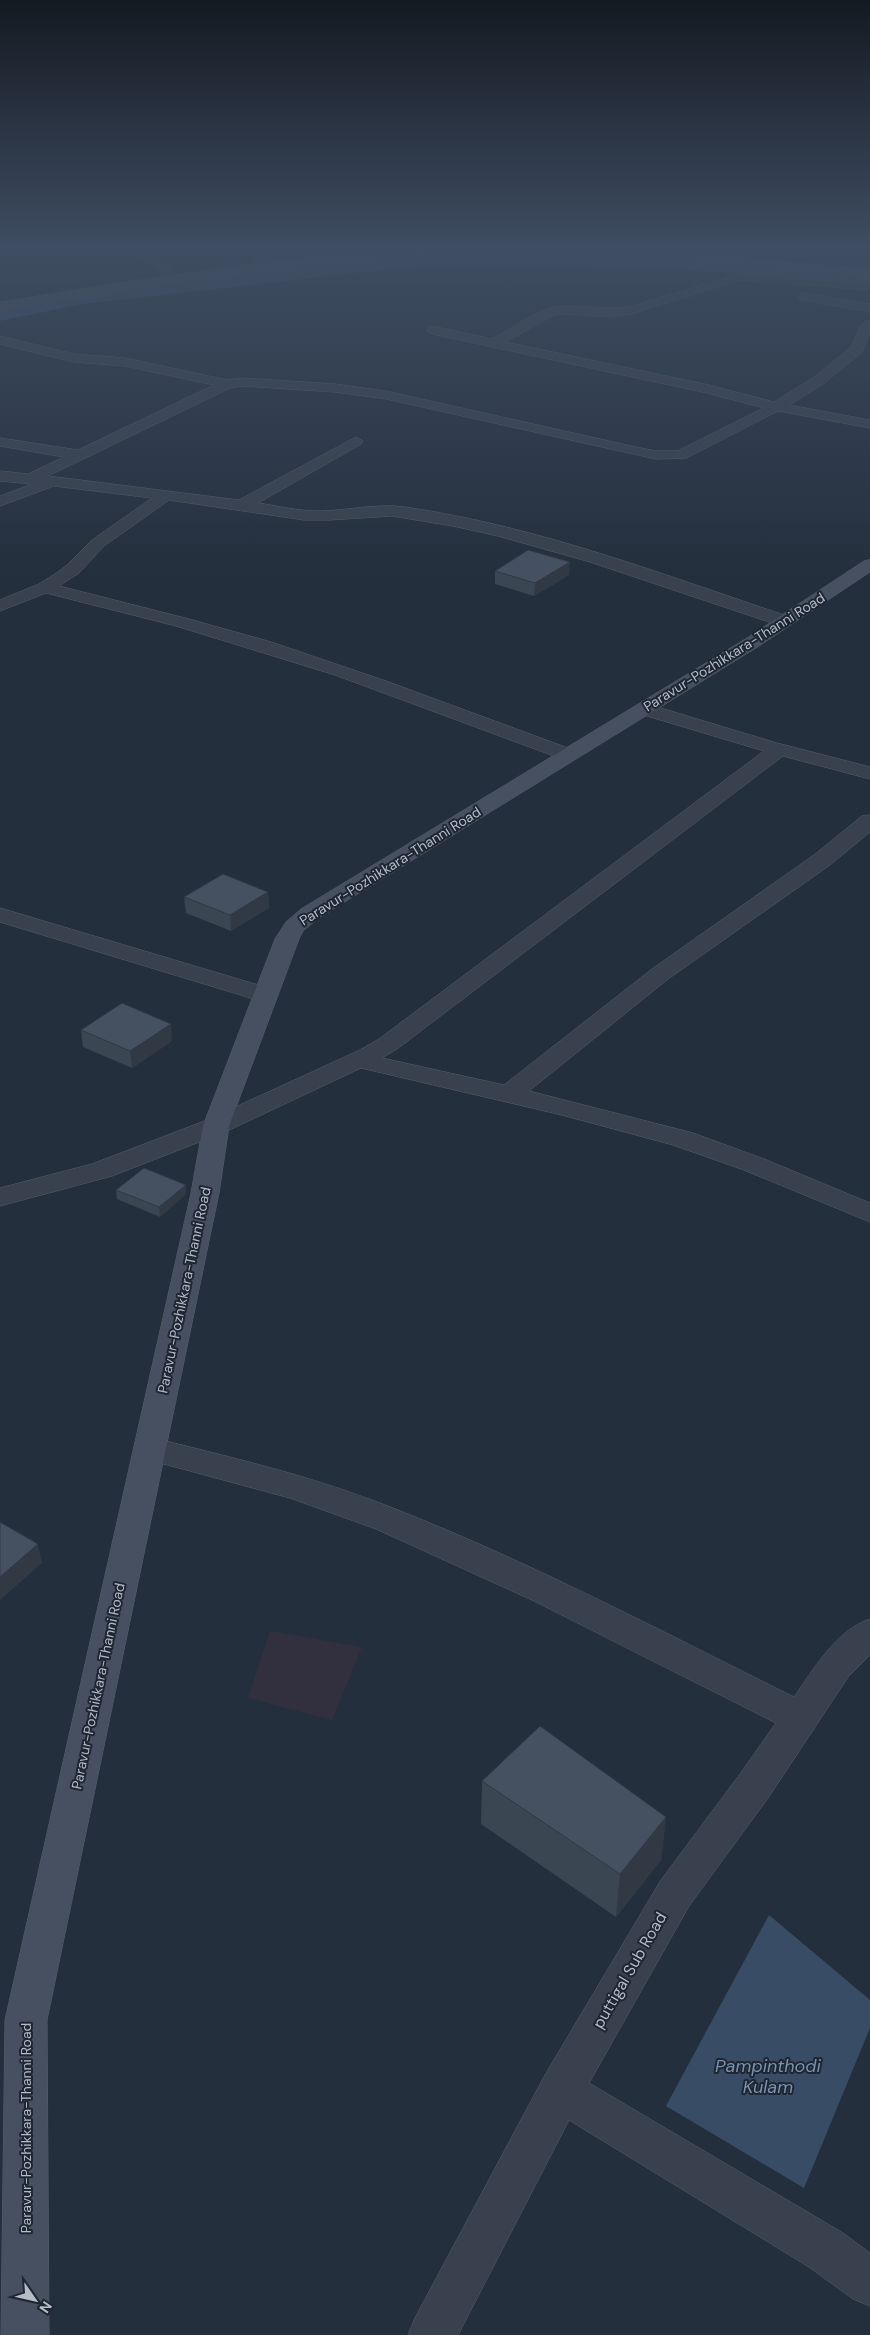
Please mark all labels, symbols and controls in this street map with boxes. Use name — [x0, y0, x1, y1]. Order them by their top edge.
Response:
street label: Paravur-Pozhikkara-Thanni Road — [640, 589, 828, 715]
street label: Paravur-Pozhikkara-Thanni Road — [296, 803, 484, 929]
street label: Paravur-Pozhikkara-Thanni Road — [153, 1185, 215, 1395]
street label: Paravur-Pozhikkara-Thanni Road — [67, 1581, 129, 1791]
street label: puttigal Sub Road — [588, 1908, 671, 2032]
street label: Paravur-Pozhikkara-Thanni Road — [17, 2023, 35, 2233]
water label: Pampinthodi Kulam — [715, 2054, 822, 2099]
north arrow — [10, 2275, 60, 2325]
text: N — [35, 2298, 56, 2317]

